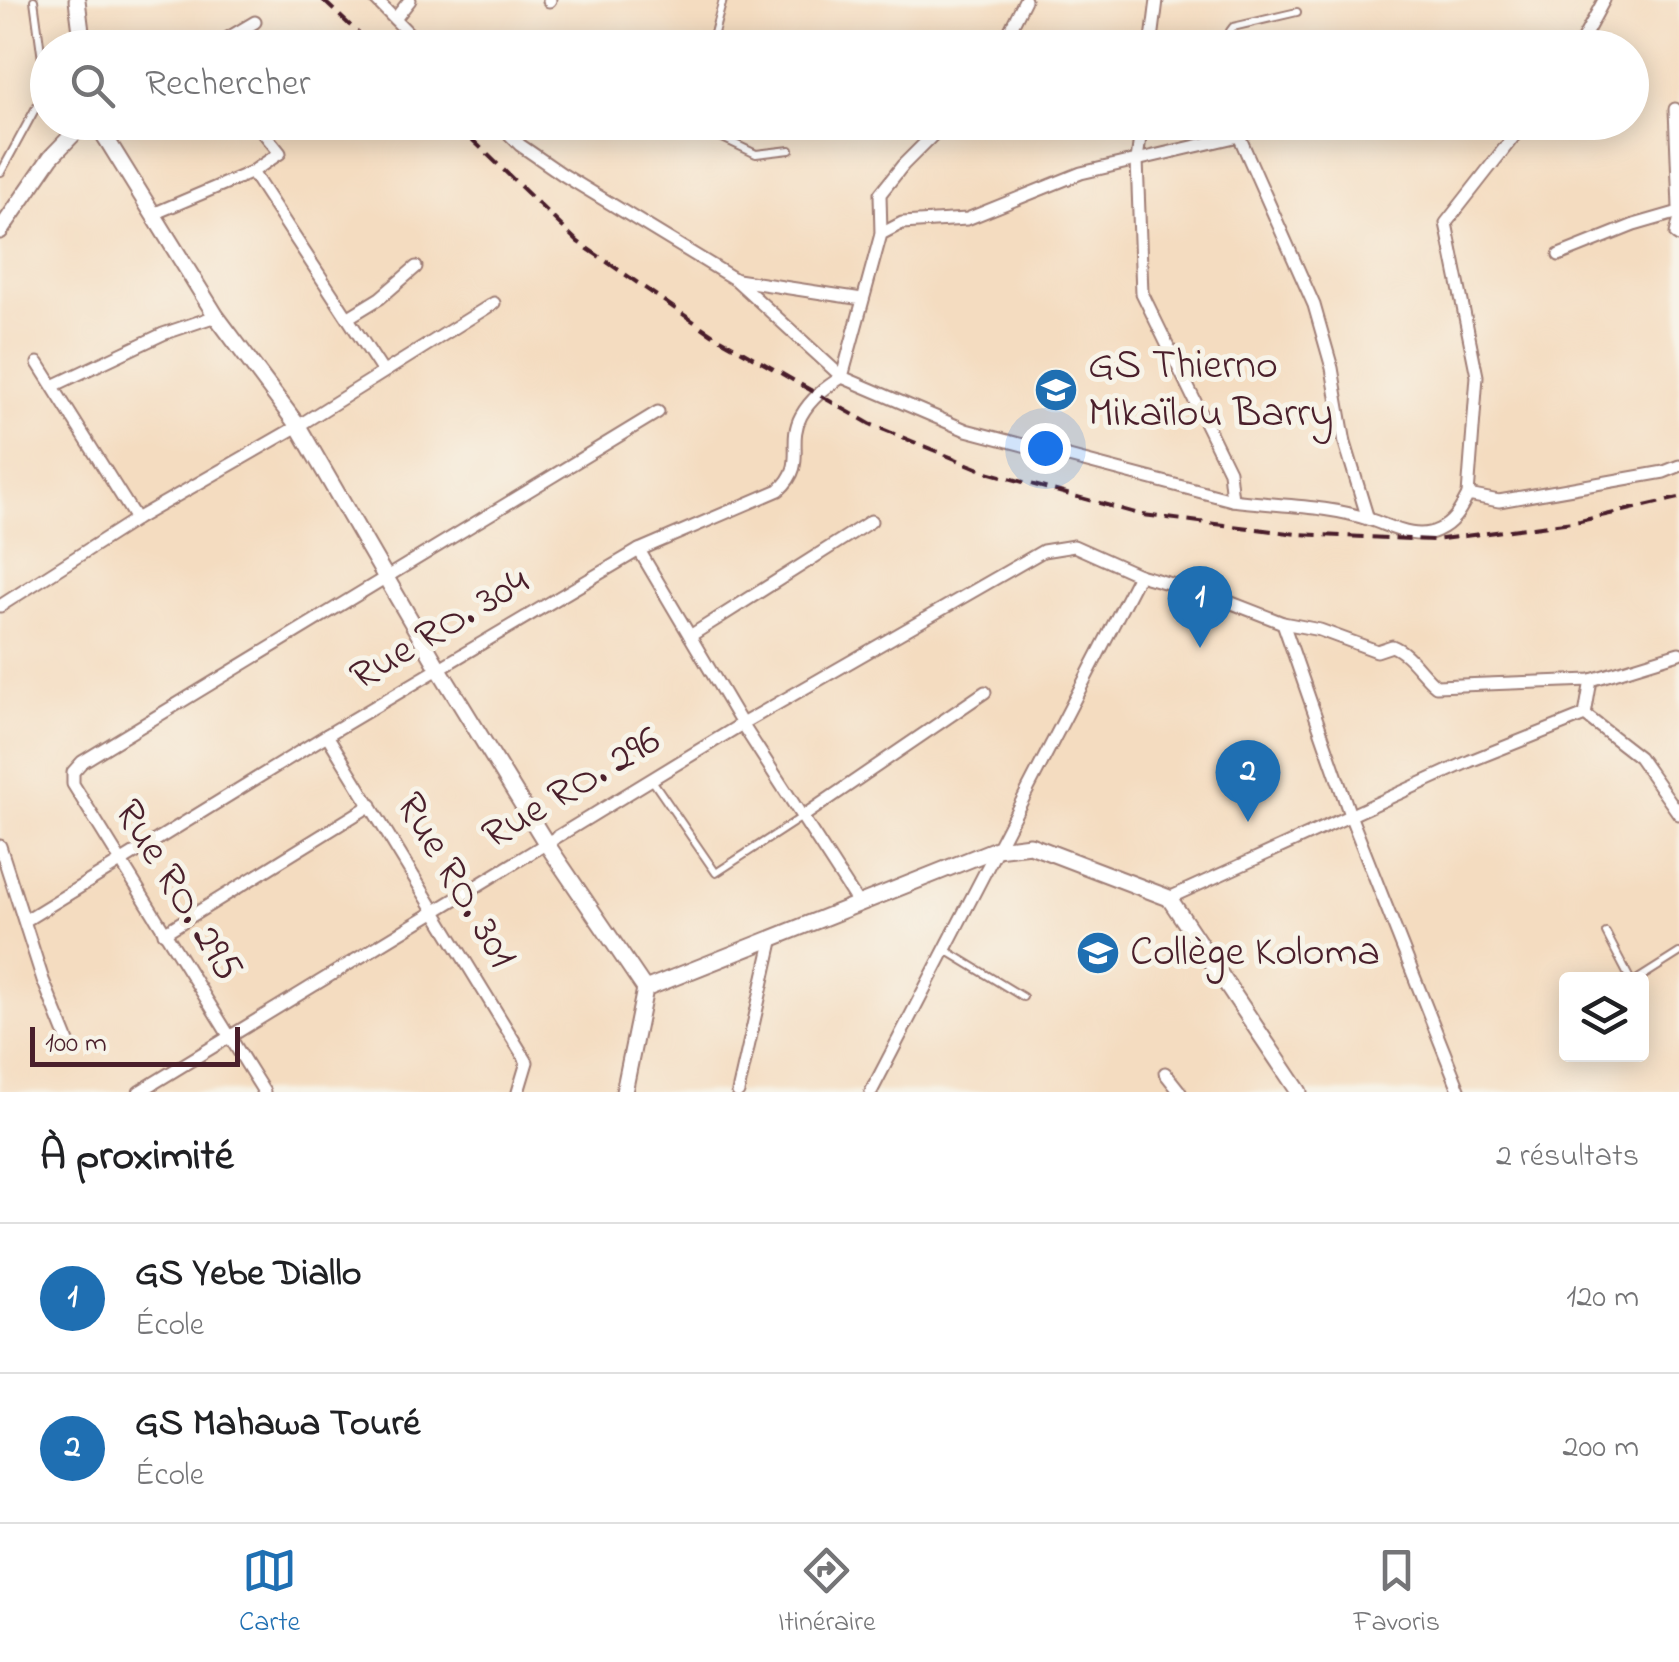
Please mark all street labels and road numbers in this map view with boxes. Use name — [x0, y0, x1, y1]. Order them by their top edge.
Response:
street label: Rue RO. 304 — [339, 552, 541, 708]
street label: Rue RO. 296 — [471, 712, 673, 866]
street label: Rue RO. 301 — [378, 781, 532, 981]
street label: Rue RO. 295 — [97, 788, 257, 994]

